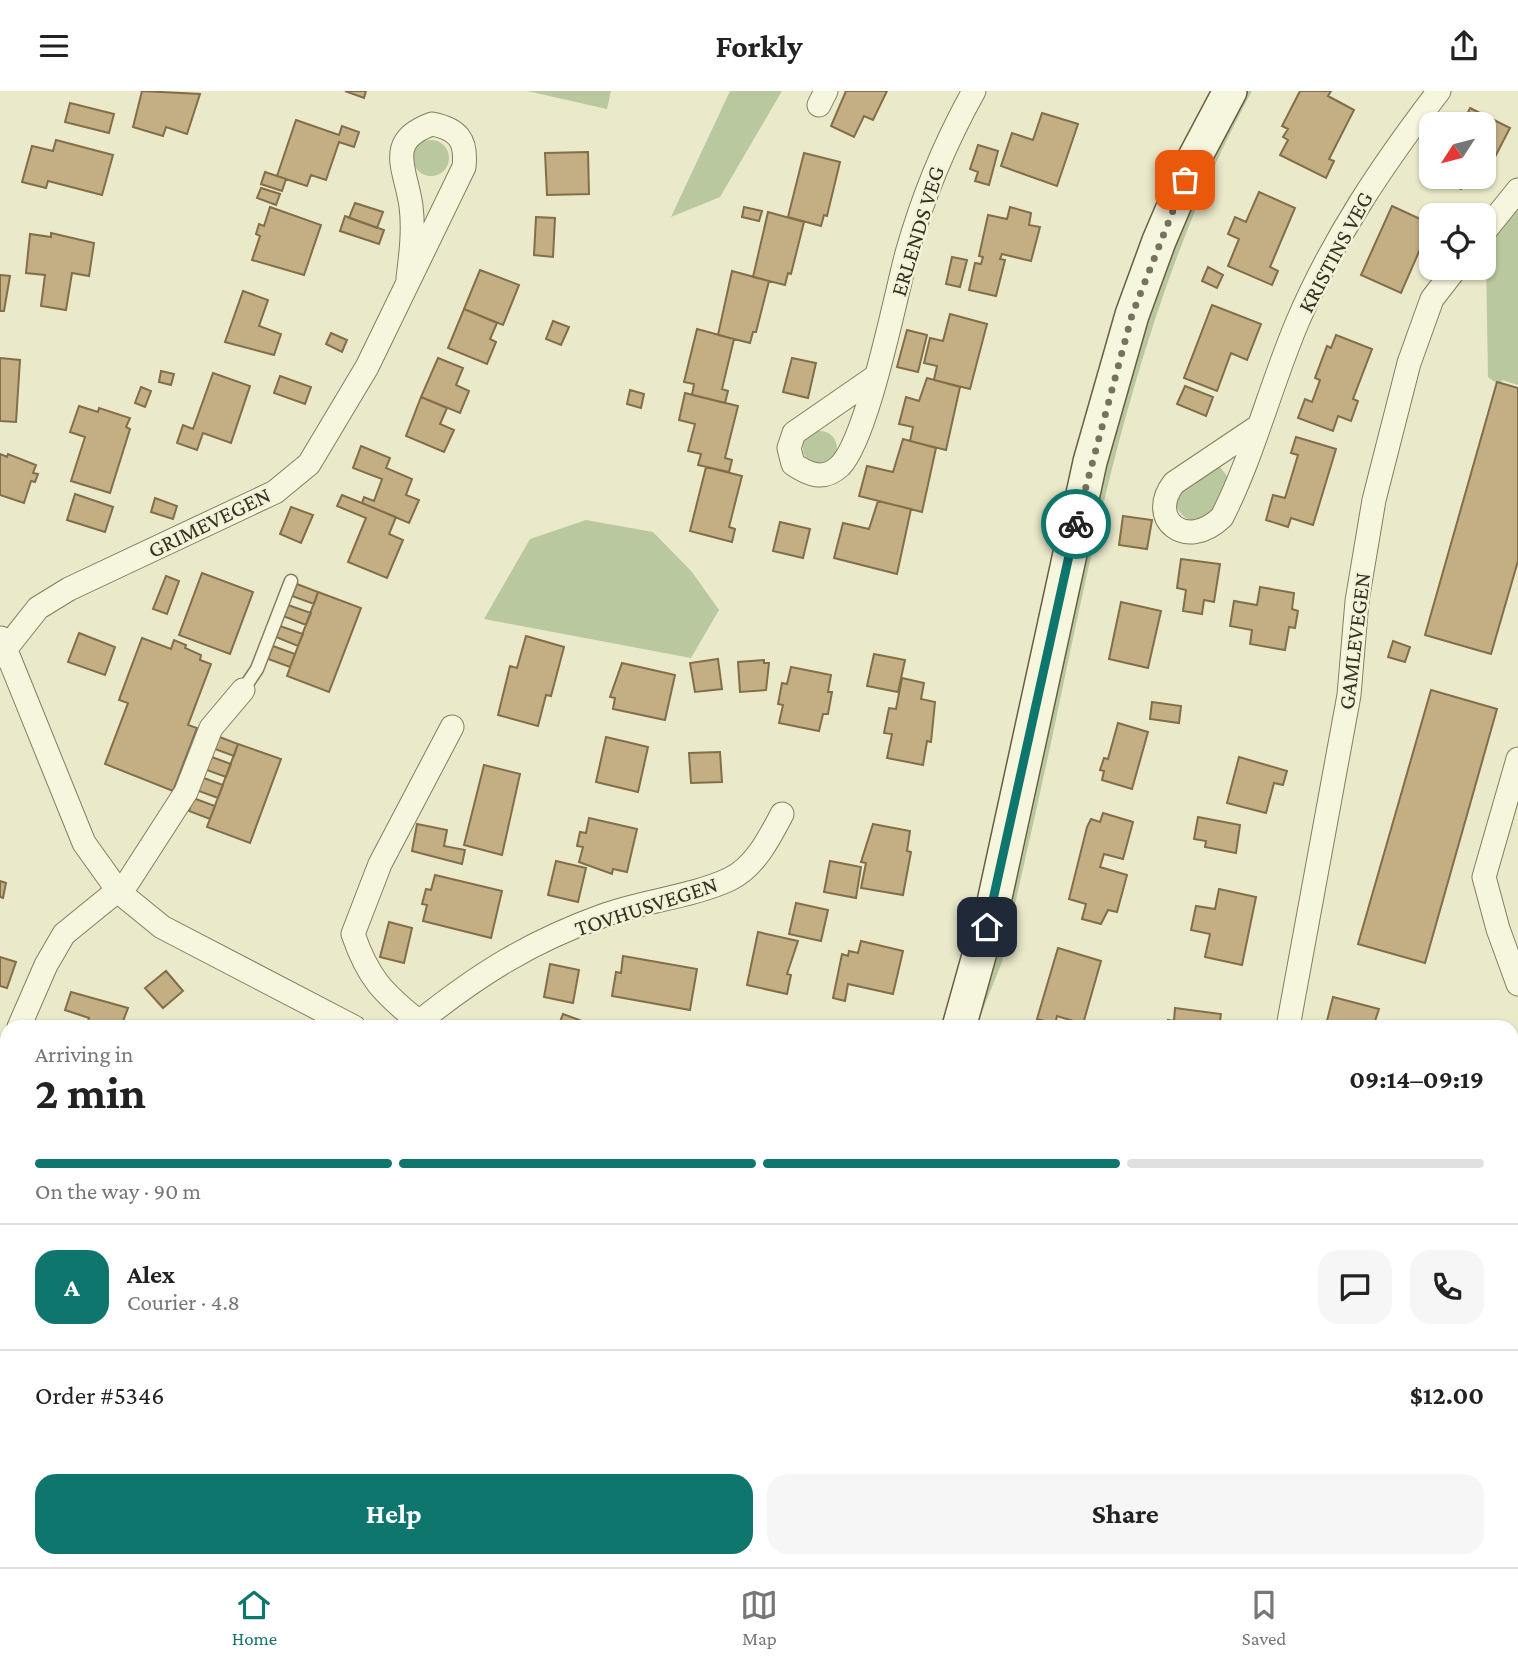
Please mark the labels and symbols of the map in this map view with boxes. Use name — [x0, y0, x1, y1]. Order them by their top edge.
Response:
north arrow — [1419, 112, 1496, 189]
pin — [1155, 150, 1215, 210]
street label: ERLENDS VEG — [885, 163, 949, 299]
street label: KRISTINS VEG — [1292, 187, 1378, 317]
street label: GRIMEVEGEN — [143, 481, 275, 563]
courier — [1041, 489, 1111, 559]
street label: GAMLEVEGEN — [1333, 571, 1375, 711]
street label: TOVHUSVEGEN — [571, 871, 721, 941]
pin — [957, 897, 1017, 957]

